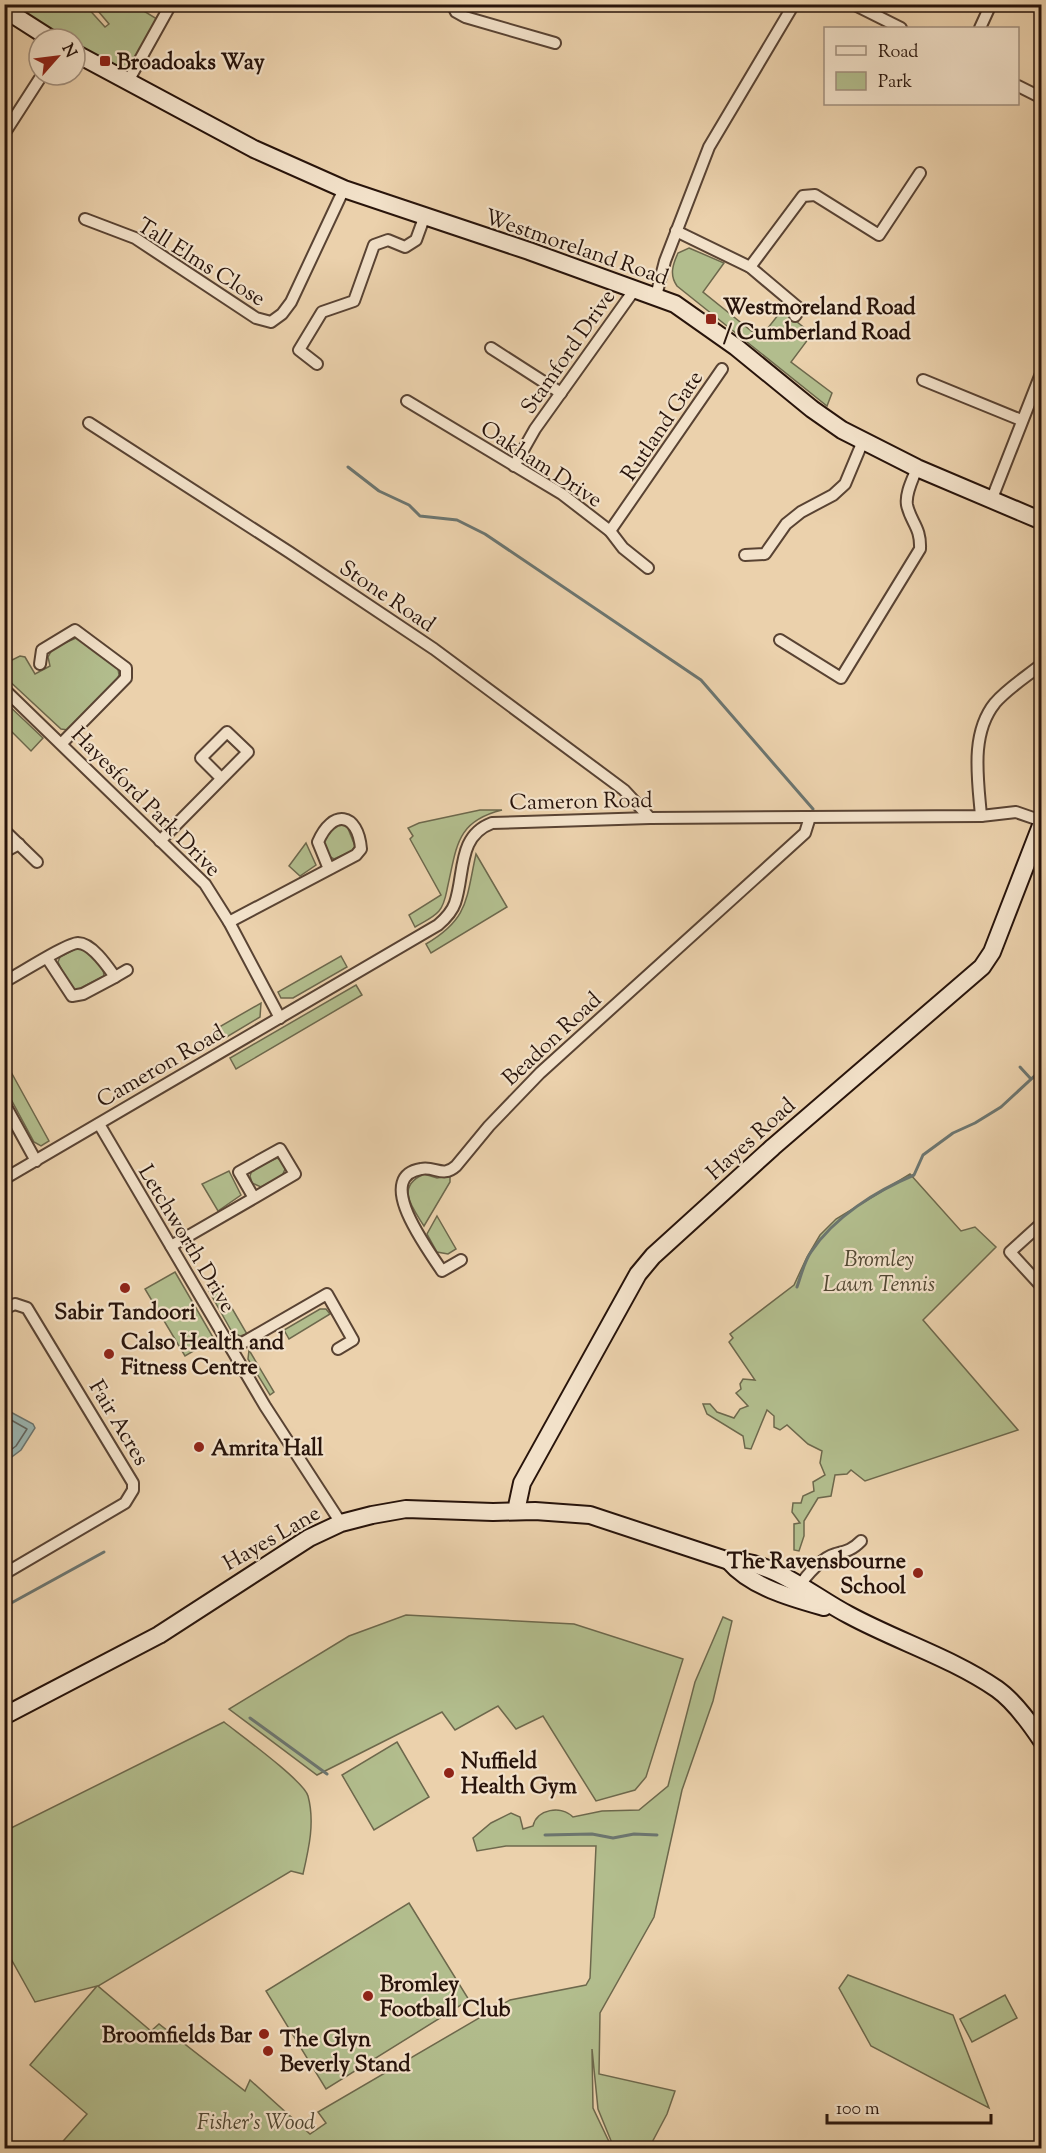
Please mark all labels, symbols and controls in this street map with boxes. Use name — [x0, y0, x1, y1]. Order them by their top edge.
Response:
north arrow — [27, 27, 87, 87]
legend — [824, 27, 1019, 105]
text: N — [55, 40, 81, 62]
text: Road — [878, 40, 918, 66]
place label: Broadoaks Way — [117, 48, 265, 80]
marker: Broadoaks Way — [98, 54, 112, 68]
text: Park — [878, 70, 913, 96]
street label: Westmoreland Road — [480, 202, 672, 295]
street label: Tall Elms Close — [130, 211, 271, 316]
street label: Stamford Drive — [514, 284, 625, 422]
place label: Westmoreland Road / Cumberland Road — [723, 293, 916, 350]
marker: Westmoreland Road / Cumberland Road — [704, 312, 718, 326]
street label: Rutland Gate — [615, 365, 712, 488]
street label: Oakham Drive — [473, 414, 608, 517]
street label: Stone Road — [332, 554, 441, 641]
street label: Hayesford Park Drive — [63, 721, 227, 885]
street label: Cameron Road — [509, 786, 653, 820]
street label: Beadon Road — [496, 986, 610, 1095]
street label: Cameron Road — [91, 1018, 232, 1117]
street label: Hayes Road — [700, 1091, 804, 1189]
street label: Letchworth Drive — [129, 1159, 242, 1320]
park label: Bromley Lawn Tennis — [823, 1245, 935, 1302]
marker: Sabir Tandoori — [118, 1281, 132, 1295]
place label: Sabir Tandoori — [54, 1298, 196, 1330]
place label: Calso Health and Fitness Centre — [121, 1328, 285, 1385]
marker: Calso Health and Fitness Centre — [102, 1347, 116, 1361]
street label: Fair Acres — [79, 1375, 156, 1472]
place label: Amrita Hall — [211, 1434, 324, 1466]
marker: Amrita Hall — [192, 1440, 206, 1454]
street label: Hayes Lane — [218, 1499, 327, 1580]
place label: The Ravensbourne School — [727, 1547, 907, 1604]
marker: The Ravensbourne School — [911, 1566, 925, 1580]
place label: Nuffield Health Gym — [461, 1747, 578, 1804]
marker: Nuffield Health Gym — [442, 1766, 456, 1780]
place label: Bromley Football Club — [380, 1970, 510, 2027]
marker: Bromley Football Club — [361, 1989, 375, 2003]
place label: Broomfields Bar — [102, 2021, 253, 2053]
place label: The Glyn Beverly Stand — [280, 2025, 411, 2082]
marker: Broomfields Bar — [257, 2027, 271, 2041]
marker: The Glyn Beverly Stand — [261, 2044, 275, 2058]
scale bar — [827, 2087, 990, 2125]
text: 100 m — [836, 2097, 880, 2123]
park label: Fisher's Wood — [197, 2108, 315, 2140]

